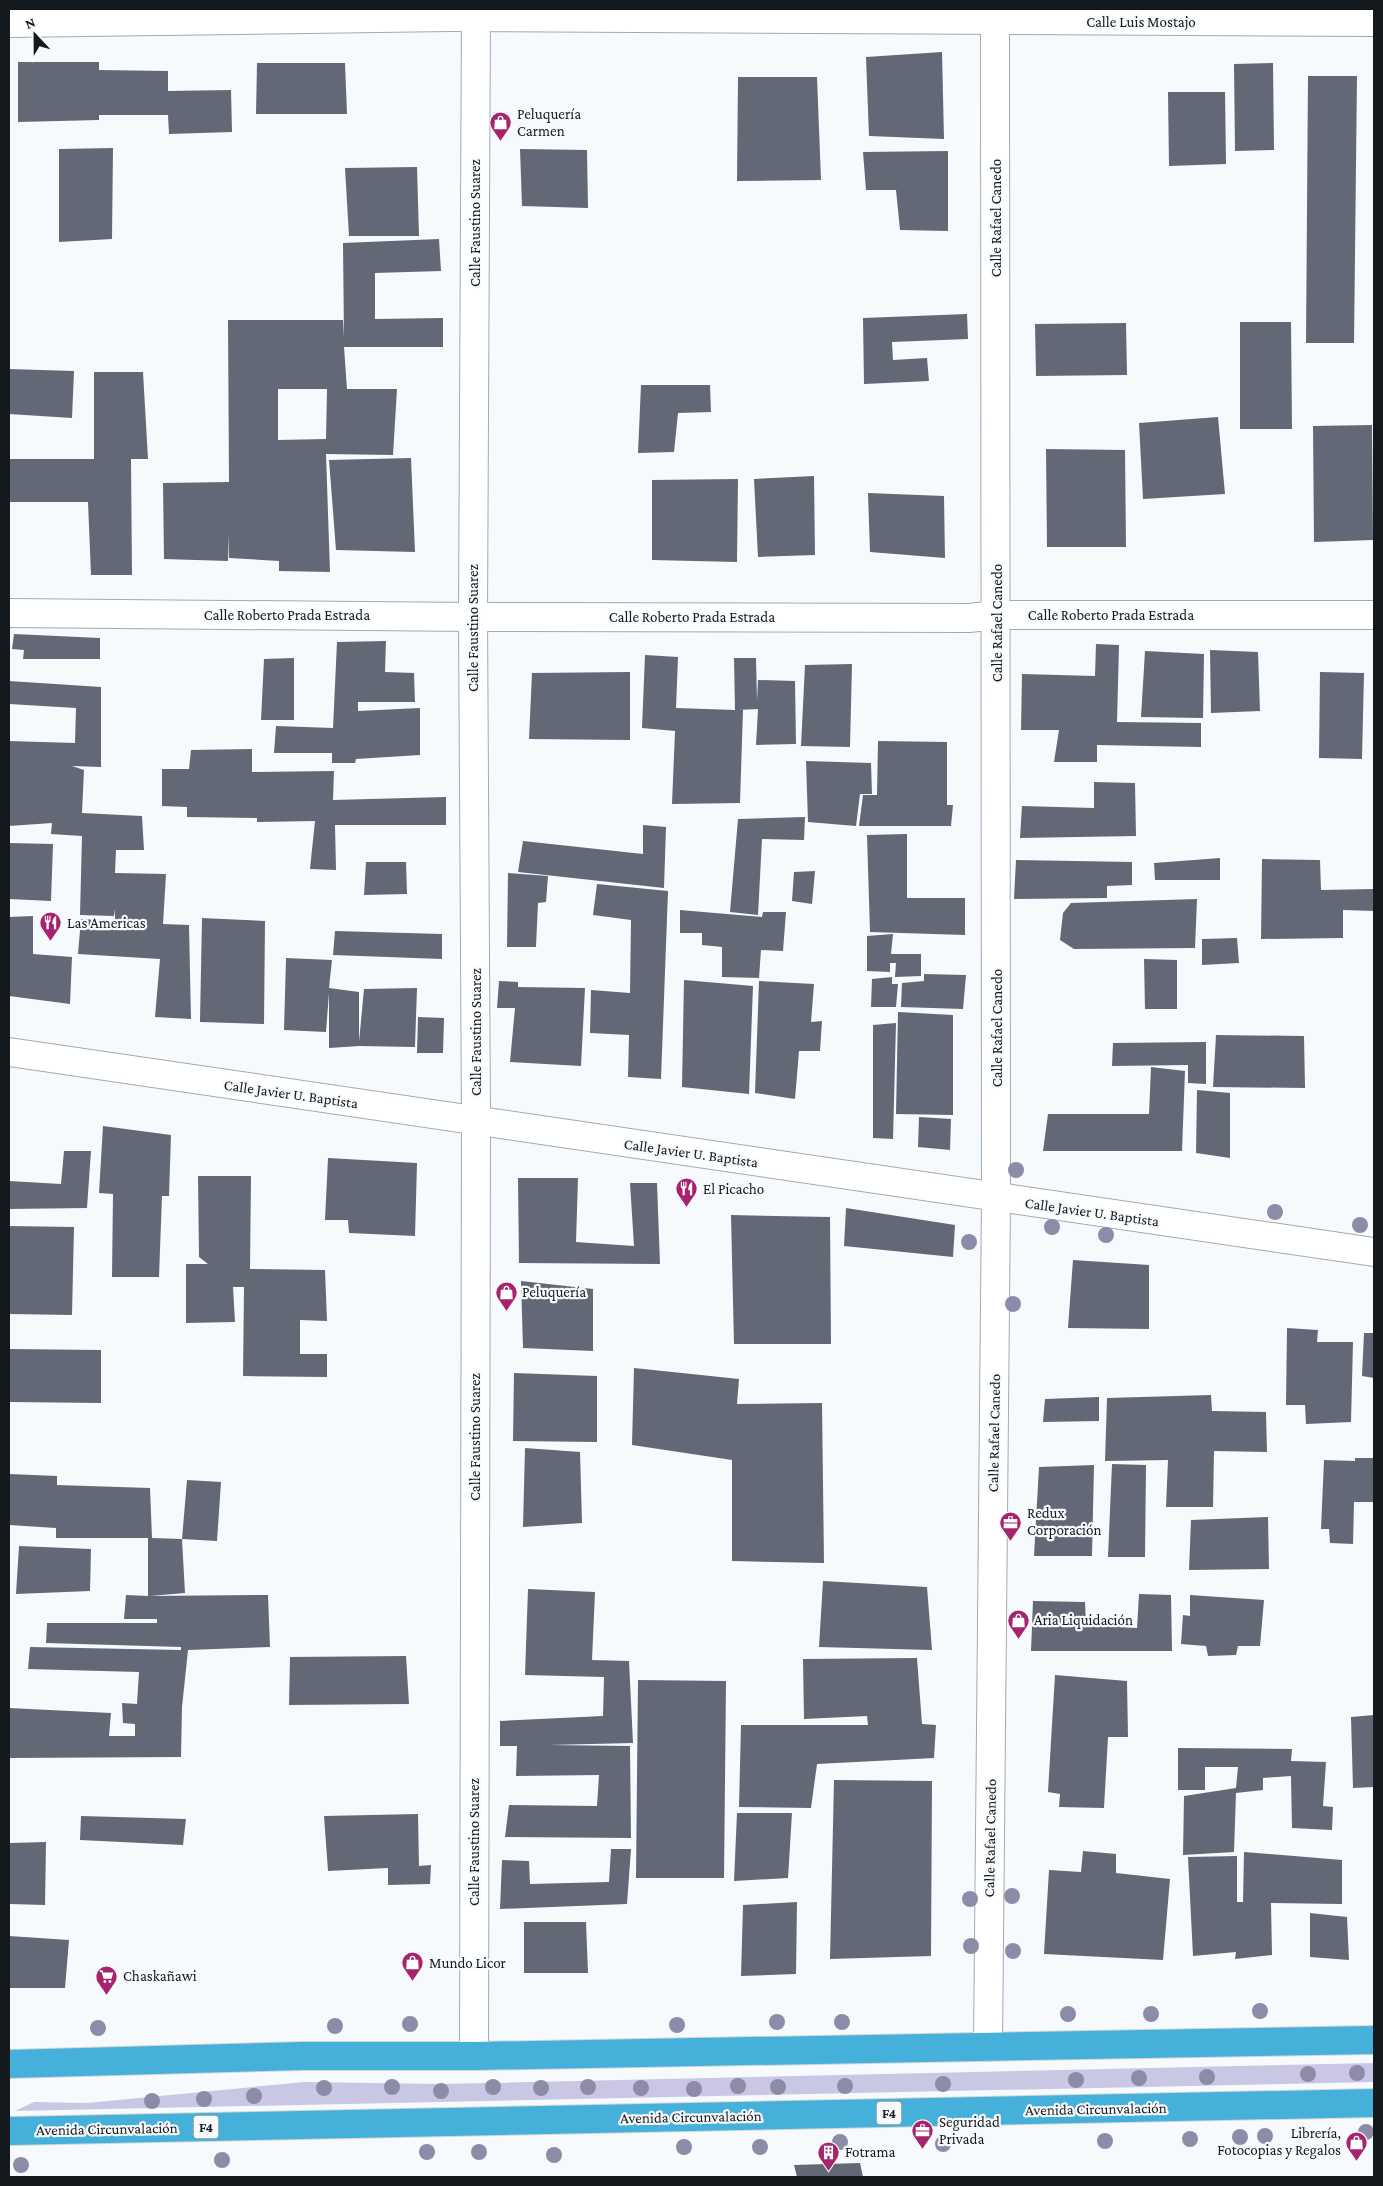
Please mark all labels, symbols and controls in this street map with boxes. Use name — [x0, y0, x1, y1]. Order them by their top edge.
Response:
north arrow — [10, 10, 60, 60]
text: N — [23, 14, 38, 32]
street label: Calle Luis Mostajo — [1086, 14, 1196, 31]
place label: Peluquería Carmen — [517, 106, 581, 139]
shop icon: Peluquería Carmen — [489, 111, 513, 142]
street label: Calle Faustino Suarez — [467, 159, 483, 287]
street label: Calle Rafael Canedo — [988, 159, 1004, 277]
street label: Calle Faustino Suarez — [465, 564, 481, 692]
street label: Calle Rafael Canedo — [989, 564, 1005, 682]
street label: Calle Roberto Prada Estrada — [204, 607, 370, 623]
street label: Calle Roberto Prada Estrada — [1028, 607, 1194, 623]
street label: Calle Roberto Prada Estrada — [609, 609, 775, 625]
restaurant icon: Las Americas — [39, 911, 63, 942]
place label: Las Americas — [67, 915, 146, 931]
street label: Calle Faustino Suarez — [468, 968, 484, 1096]
street label: Calle Rafael Canedo — [989, 969, 1005, 1087]
street label: Calle Javier U. Baptista — [223, 1077, 359, 1112]
street label: Calle Javier U. Baptista — [623, 1136, 759, 1171]
restaurant icon: El Picacho — [675, 1177, 699, 1208]
place label: El Picacho — [703, 1181, 764, 1197]
street label: Calle Javier U. Baptista — [1024, 1195, 1160, 1230]
shop icon: Peluquería — [494, 1280, 518, 1311]
place label: Peluquería — [522, 1284, 586, 1301]
street label: Calle Faustino Suarez — [467, 1373, 483, 1501]
street label: Calle Rafael Canedo — [985, 1374, 1003, 1492]
place label: Redux Corporación — [1027, 1505, 1102, 1539]
office icon: Redux Corporación — [999, 1510, 1023, 1541]
shop icon: Aria Liquidación — [1006, 1608, 1030, 1639]
place label: Aria Liquidación — [1034, 1612, 1133, 1629]
street label: Calle Faustino Suarez — [466, 1778, 482, 1906]
street label: Calle Rafael Canedo — [981, 1779, 999, 1897]
shop icon: Mundo Licor — [401, 1951, 425, 1982]
place label: Mundo Licor — [429, 1955, 507, 1971]
supermarket icon: Chaskañawi — [95, 1964, 119, 1995]
place label: Chaskañawi — [123, 1968, 197, 1984]
street label: Avenida Circunvalación — [1025, 2100, 1167, 2118]
road number: F4 — [876, 2102, 902, 2124]
street label: Avenida Circunvalación — [620, 2108, 762, 2126]
place label: Seguridad Privada — [939, 2114, 1000, 2147]
road number: F4 — [194, 2116, 218, 2138]
office icon: Seguridad Privada — [911, 2119, 935, 2150]
street label: Avenida Circunvalación — [36, 2120, 178, 2138]
place label: Librería, Fotocopias y Regalos — [1217, 2125, 1341, 2159]
shop icon: Librería, Fotocopias y Regalos — [1345, 2130, 1369, 2161]
building icon: Fotrama — [817, 2140, 841, 2171]
place label: Fotrama — [845, 2144, 896, 2160]

